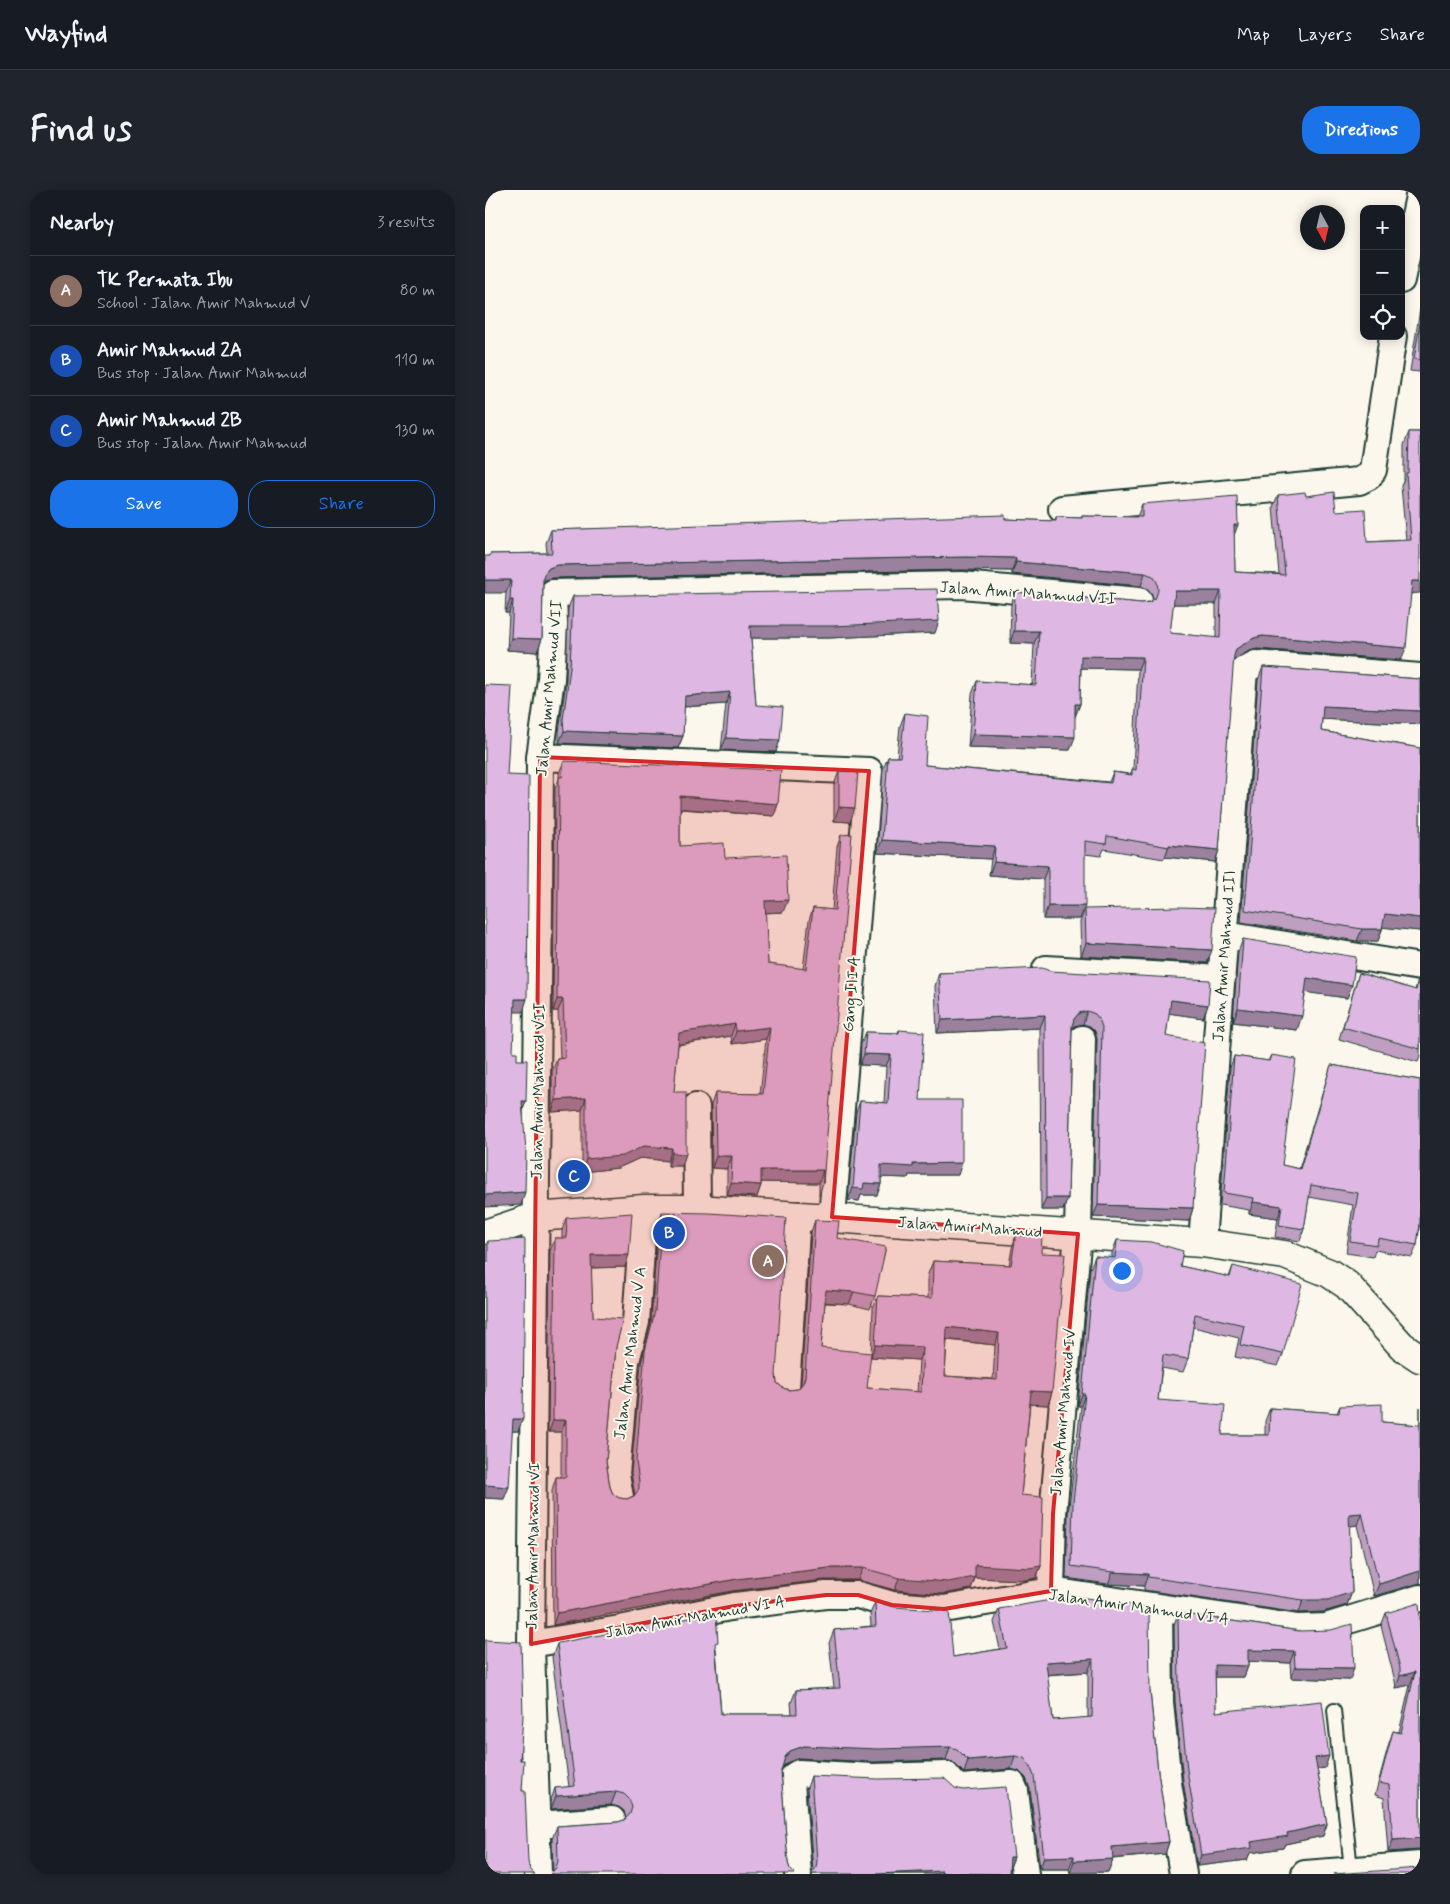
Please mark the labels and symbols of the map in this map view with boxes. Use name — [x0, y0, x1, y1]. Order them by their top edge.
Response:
north arrow — [1300, 205, 1345, 250]
street label: Jalan Amir Mahmud VII — [939, 577, 1117, 610]
street label: Jalan Amir Mahmud VII — [531, 599, 568, 777]
street label: Jalan Amir Mahmud III — [1208, 870, 1241, 1043]
street label: Gang III A — [838, 955, 866, 1033]
street label: Jalan Amir Mahmud VII — [526, 1002, 551, 1180]
pin: C — [558, 1157, 590, 1195]
street label: Jalan Amir Mahmud — [897, 1212, 1043, 1243]
pin: B — [653, 1214, 685, 1252]
pin: A — [752, 1242, 784, 1280]
your location — [1109, 1258, 1135, 1284]
street label: Jalan Amir Mahmud V A — [609, 1265, 652, 1441]
street label: Jalan Amir Mahmud IV — [1046, 1327, 1081, 1497]
street label: Jalan Amir Mahmud VI — [522, 1462, 545, 1630]
street label: Jalan Amir Mahmud VI A — [1047, 1584, 1230, 1631]
street label: Jalan Amir Mahmud VI A — [604, 1591, 787, 1644]

